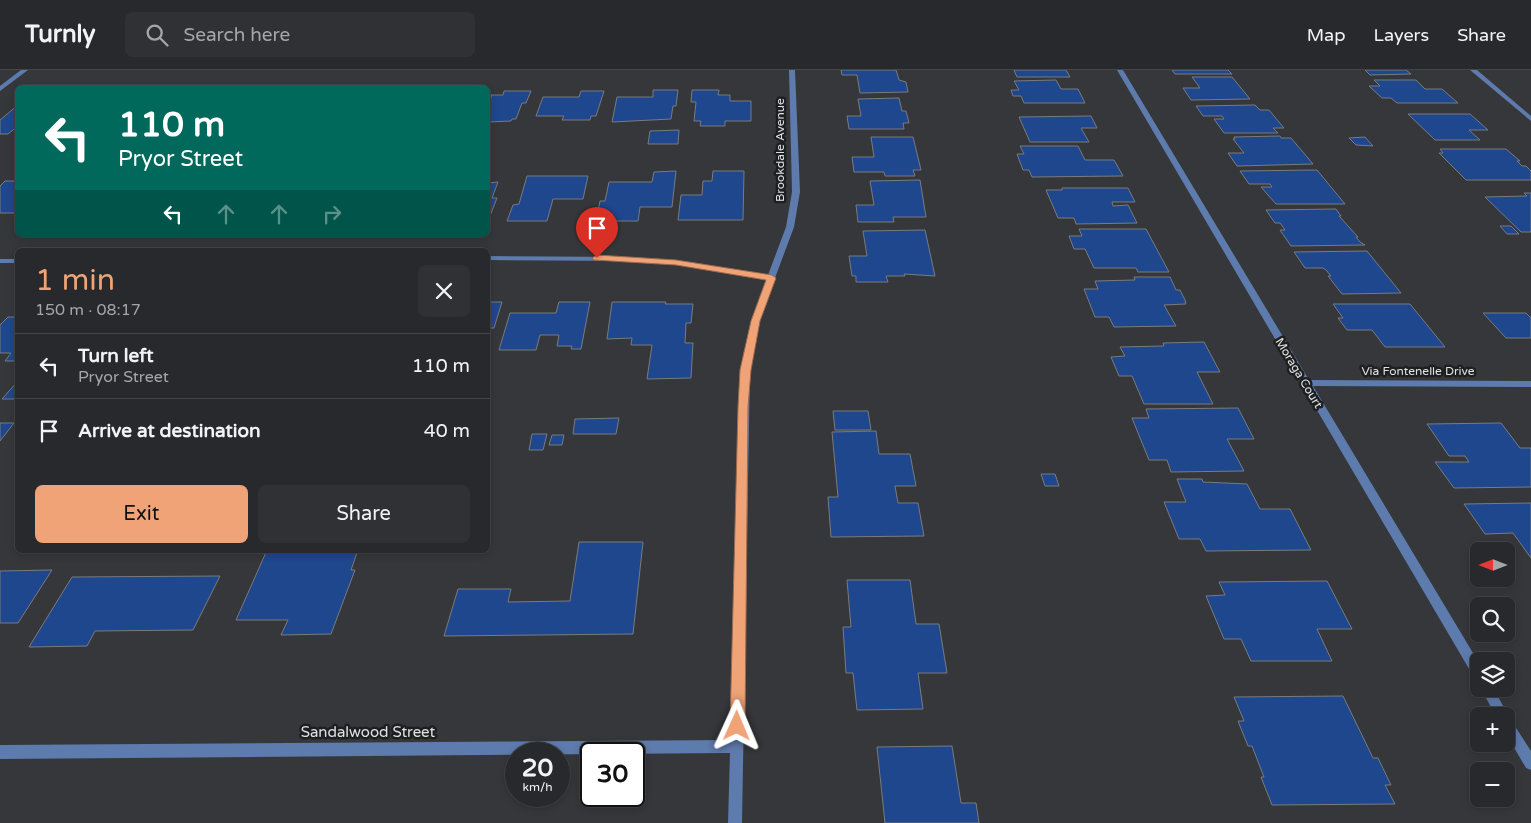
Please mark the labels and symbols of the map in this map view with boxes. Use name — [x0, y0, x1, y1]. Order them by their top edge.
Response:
street label: Brookdale Avenue — [773, 98, 787, 202]
pin — [576, 207, 618, 258]
street label: Moraga Court — [1273, 335, 1326, 411]
street label: Via Fontenelle Drive — [1361, 364, 1475, 378]
north arrow — [1470, 542, 1515, 588]
position arrow — [710, 699, 762, 751]
street label: Sandalwood Street — [301, 723, 436, 741]
speed limit sign: 30 — [580, 742, 645, 807]

